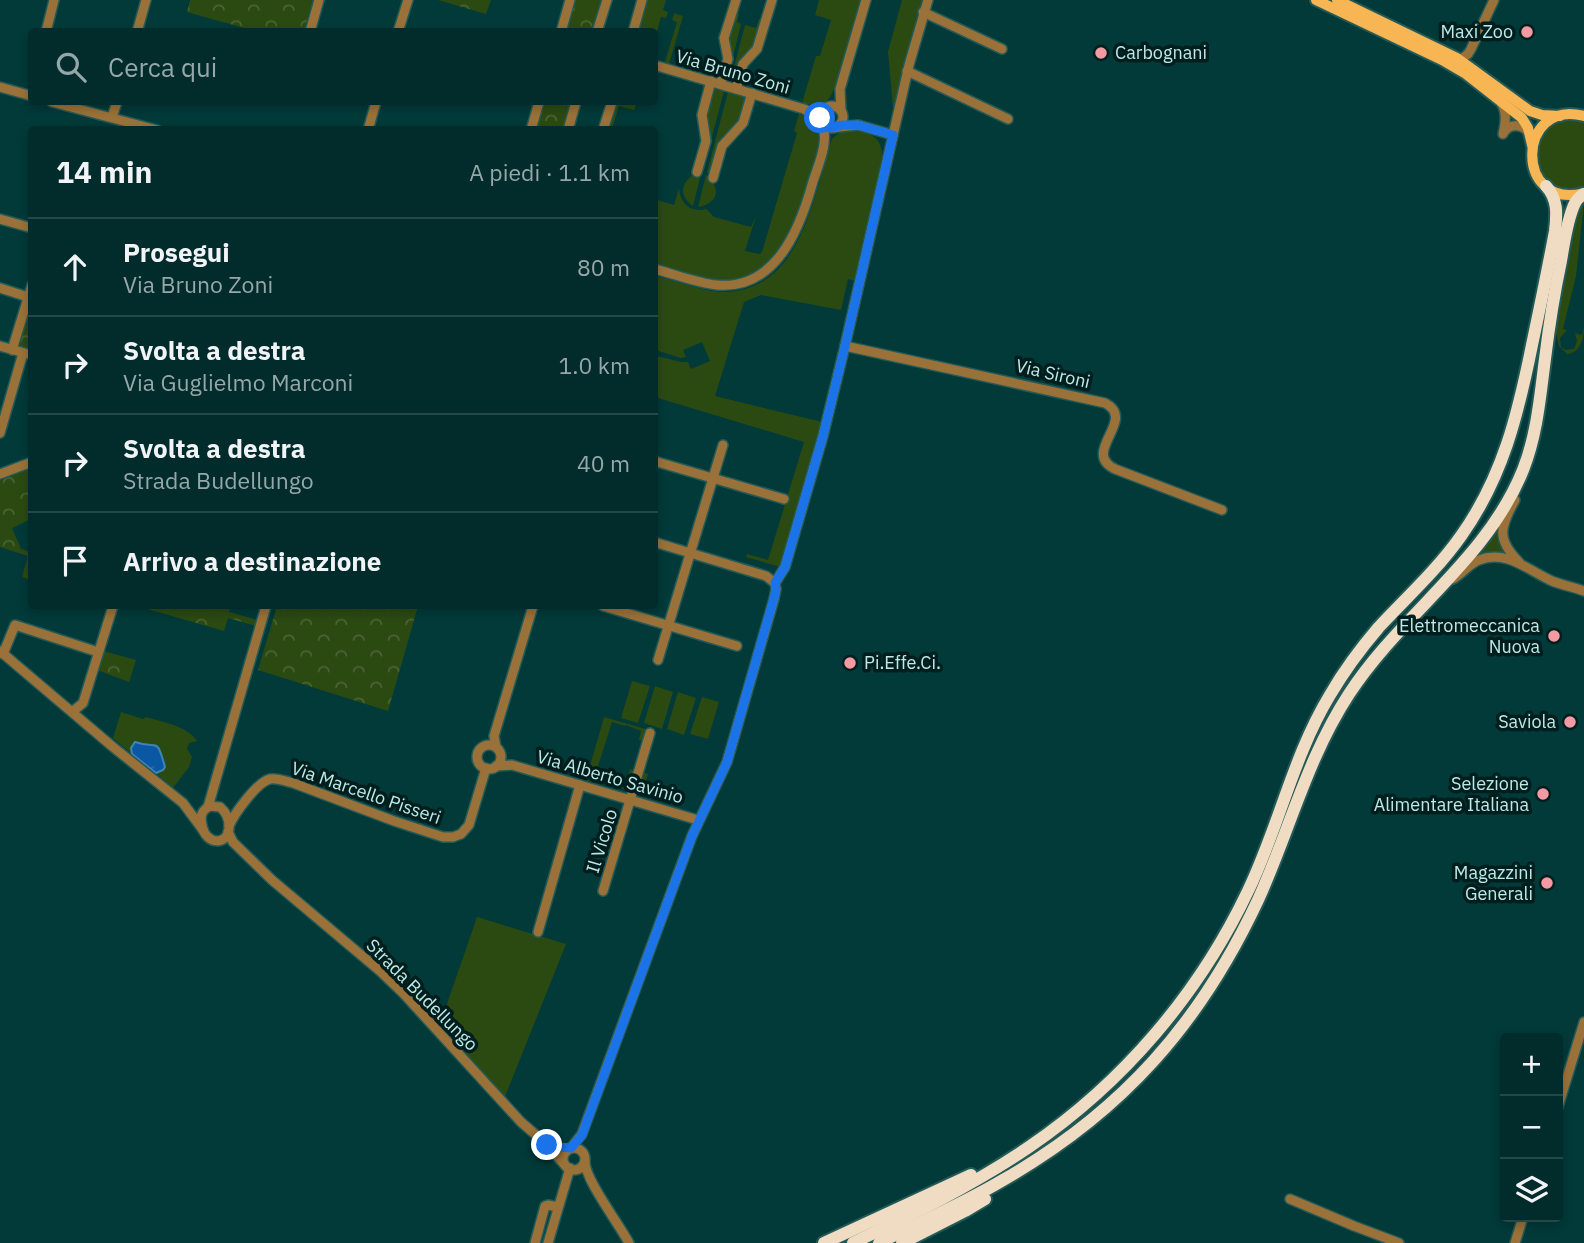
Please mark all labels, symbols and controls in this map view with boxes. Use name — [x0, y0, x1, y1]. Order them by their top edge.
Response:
place label: Maxi Zoo — [1440, 20, 1513, 43]
marker: Maxi Zoo — [1519, 24, 1535, 40]
search box — [28, 28, 658, 105]
place label: Carbognani — [1115, 41, 1207, 64]
street label: Via Bruno Zoni — [673, 44, 793, 99]
marker: Carbognani — [1093, 45, 1109, 61]
icon: search — [52, 48, 90, 86]
text: Cerca qui — [108, 50, 217, 84]
route start — [804, 102, 835, 133]
text: 14 min — [56, 152, 152, 191]
text: A piedi · 1.1 km — [469, 157, 630, 187]
text: Prosegui — [123, 235, 230, 269]
icon: ahead — [56, 248, 94, 286]
text: 80 m — [577, 252, 630, 282]
text: Via Bruno Zoni — [123, 269, 273, 299]
text: Svolta a destra — [123, 333, 305, 367]
icon: right — [56, 346, 94, 384]
text: 1.0 km — [559, 350, 630, 380]
street label: Via Sironi — [1014, 354, 1093, 393]
text: Via Guglielmo Marconi — [123, 367, 353, 397]
text: Svolta a destra — [123, 431, 305, 465]
icon: right — [56, 444, 94, 482]
text: 40 m — [577, 448, 630, 478]
text: Strada Budellungo — [123, 465, 314, 495]
icon: arrive — [56, 542, 94, 580]
text: Arrivo a destinazione — [123, 544, 381, 578]
place label: Elettromeccanica Nuova — [1399, 614, 1540, 658]
marker: Elettromeccanica Nuova — [1546, 628, 1562, 644]
place label: Pi.Effe.Ci. — [864, 651, 941, 674]
marker: Pi.Effe.Ci. — [842, 655, 858, 671]
place label: Saviola — [1498, 710, 1556, 733]
marker: Saviola — [1562, 714, 1578, 730]
street label: Via Alberto Savinio — [534, 745, 686, 808]
street label: Via Marcello Pisseri — [288, 756, 444, 829]
place label: Selezione Alimentare Italiana — [1374, 772, 1529, 816]
marker: Selezione Alimentare Italiana — [1535, 786, 1551, 802]
street label: Il Vicolo — [581, 806, 622, 876]
place label: Magazzini Generali — [1454, 861, 1533, 905]
marker: Magazzini Generali — [1539, 875, 1555, 891]
street label: Strada Budellungo — [361, 934, 483, 1056]
map controls — [1500, 1033, 1563, 1222]
button: + — [1500, 1033, 1563, 1096]
button: − — [1500, 1096, 1563, 1159]
route end — [531, 1129, 562, 1160]
button: layers — [1500, 1159, 1563, 1222]

